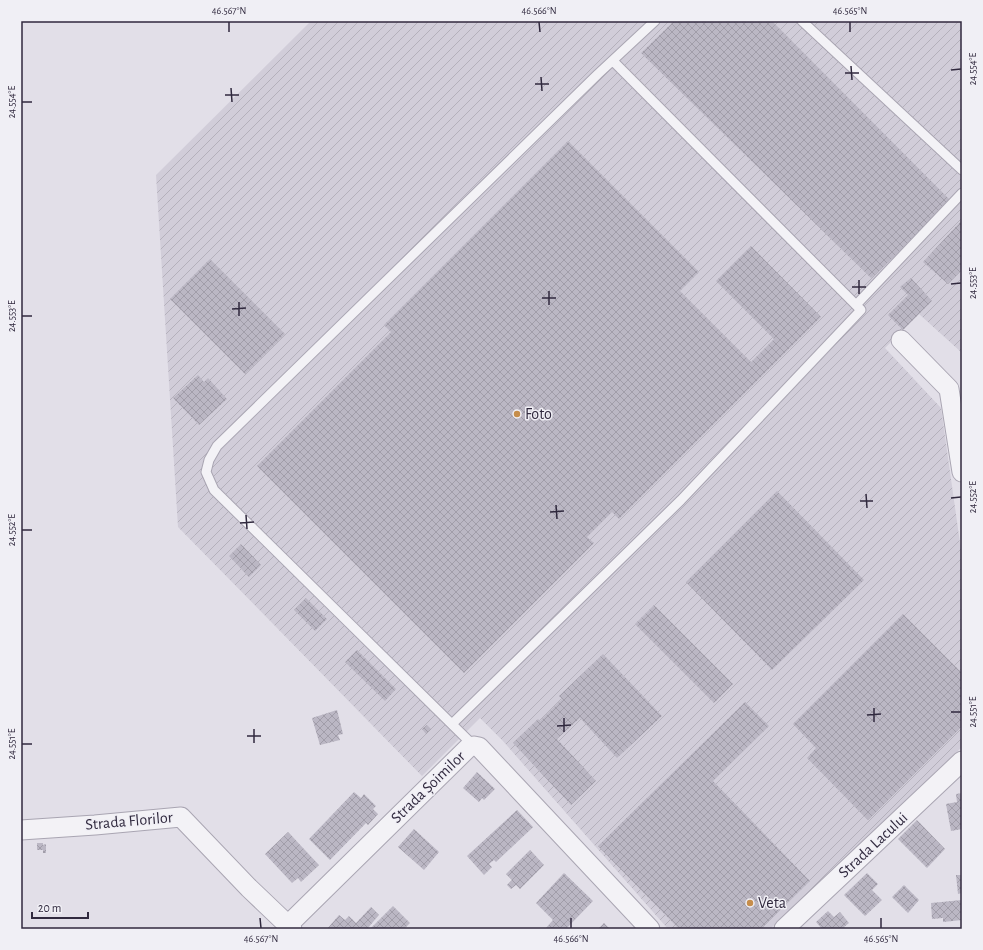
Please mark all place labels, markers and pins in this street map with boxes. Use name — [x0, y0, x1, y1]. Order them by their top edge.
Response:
place label: Foto — [525, 406, 552, 422]
marker: Foto — [512, 409, 522, 419]
place label: Veta — [758, 895, 786, 911]
marker: Veta — [745, 898, 755, 908]

